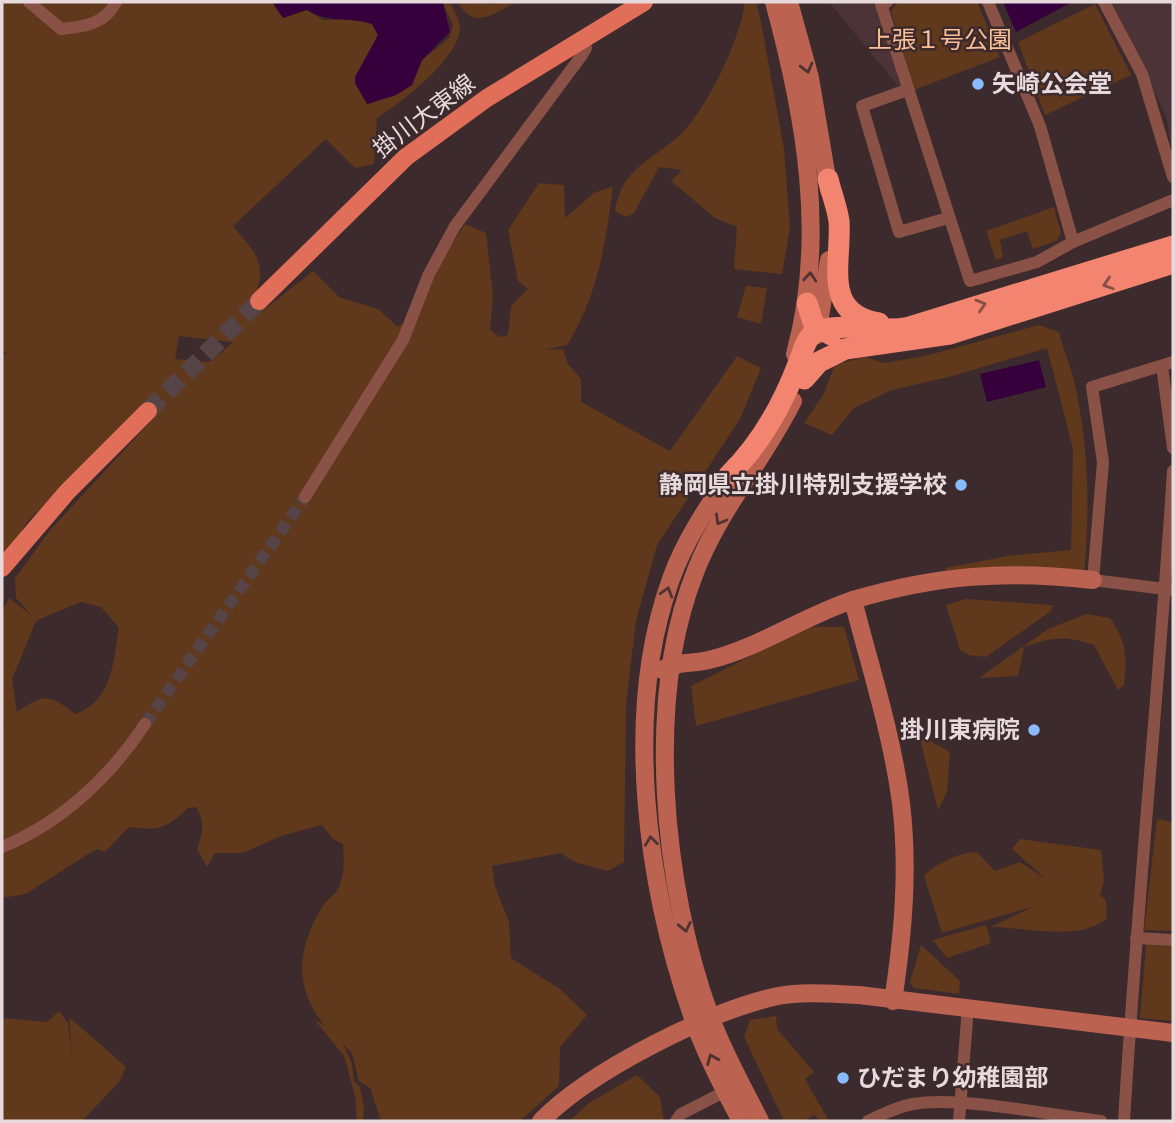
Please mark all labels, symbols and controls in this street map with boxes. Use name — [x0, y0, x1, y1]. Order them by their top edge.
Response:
park label: 上張１号公園 — [868, 26, 1012, 54]
one-way arrow — [799, 62, 813, 74]
street label: 掛川大東線 — [368, 69, 480, 163]
place label: 矢崎公会堂 — [992, 70, 1112, 98]
marker: 矢崎公会堂 — [970, 76, 986, 92]
one-way arrow — [802, 271, 817, 282]
one-way arrow — [1102, 275, 1114, 290]
one-way arrow — [975, 299, 987, 314]
place label: 静岡県立掛川特別支援学校 — [659, 471, 947, 499]
marker: 静岡県立掛川特別支援学校 — [953, 477, 969, 493]
one-way arrow — [715, 513, 728, 526]
one-way arrow — [659, 586, 674, 598]
place label: 掛川東病院 — [900, 716, 1020, 744]
marker: 掛川東病院 — [1026, 722, 1042, 738]
one-way arrow — [644, 836, 659, 847]
one-way arrow — [677, 921, 692, 933]
one-way arrow — [706, 1054, 720, 1067]
place label: ひだまり幼稚園部 — [857, 1064, 1049, 1092]
marker: ひだまり幼稚園部 — [835, 1070, 851, 1086]

